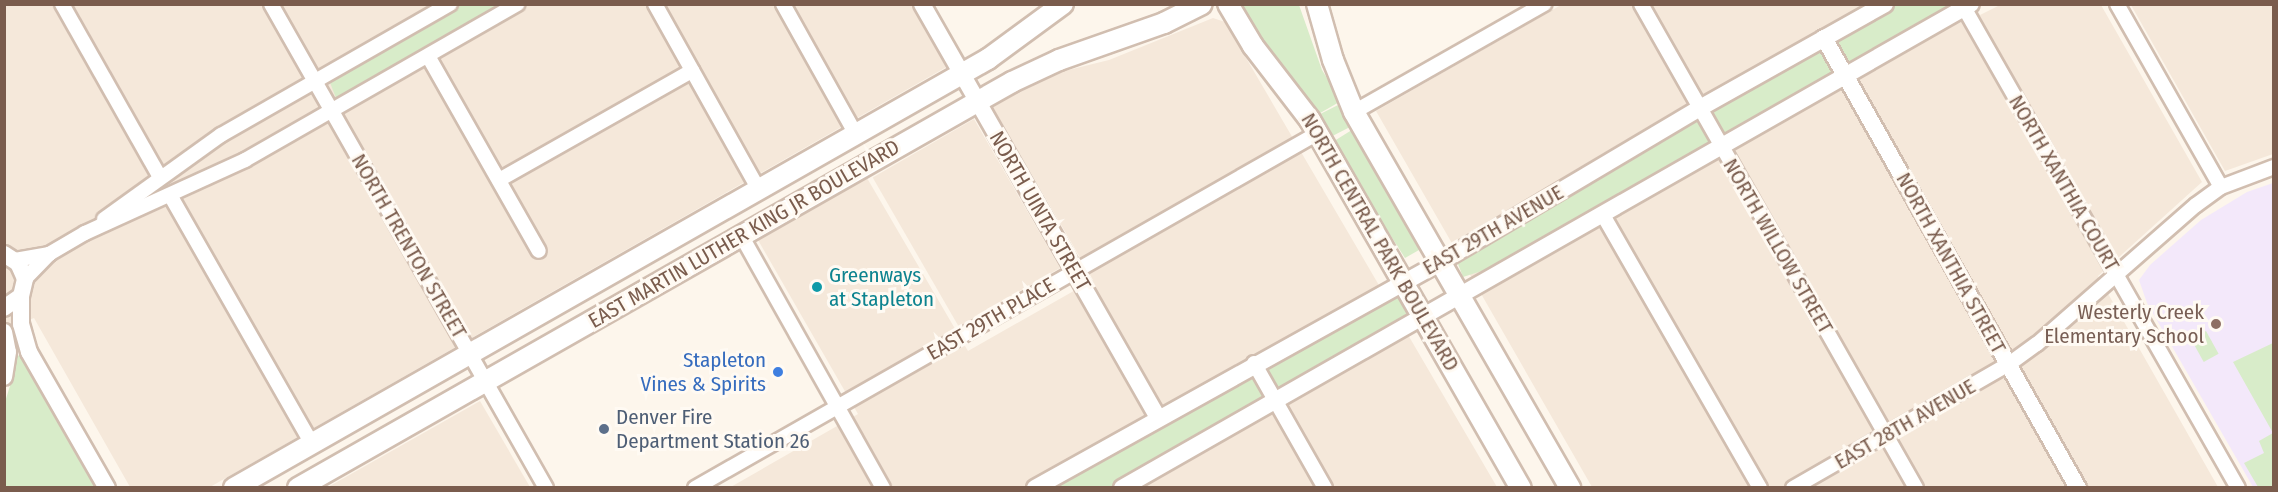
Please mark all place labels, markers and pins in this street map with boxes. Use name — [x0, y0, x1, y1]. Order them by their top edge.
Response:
place label: Greenways at Stapleton — [829, 262, 934, 312]
marker: Greenways at Stapleton — [810, 280, 824, 294]
place label: Westerly Creek Elementary School — [2044, 299, 2204, 349]
marker: Westerly Creek Elementary School — [2209, 317, 2223, 331]
place label: Stapleton Vines & Spirits — [640, 347, 766, 397]
marker: Stapleton Vines & Spirits — [771, 365, 785, 379]
place label: Denver Fire Department Station 26 — [616, 404, 810, 454]
marker: Denver Fire Department Station 26 — [597, 422, 611, 436]

